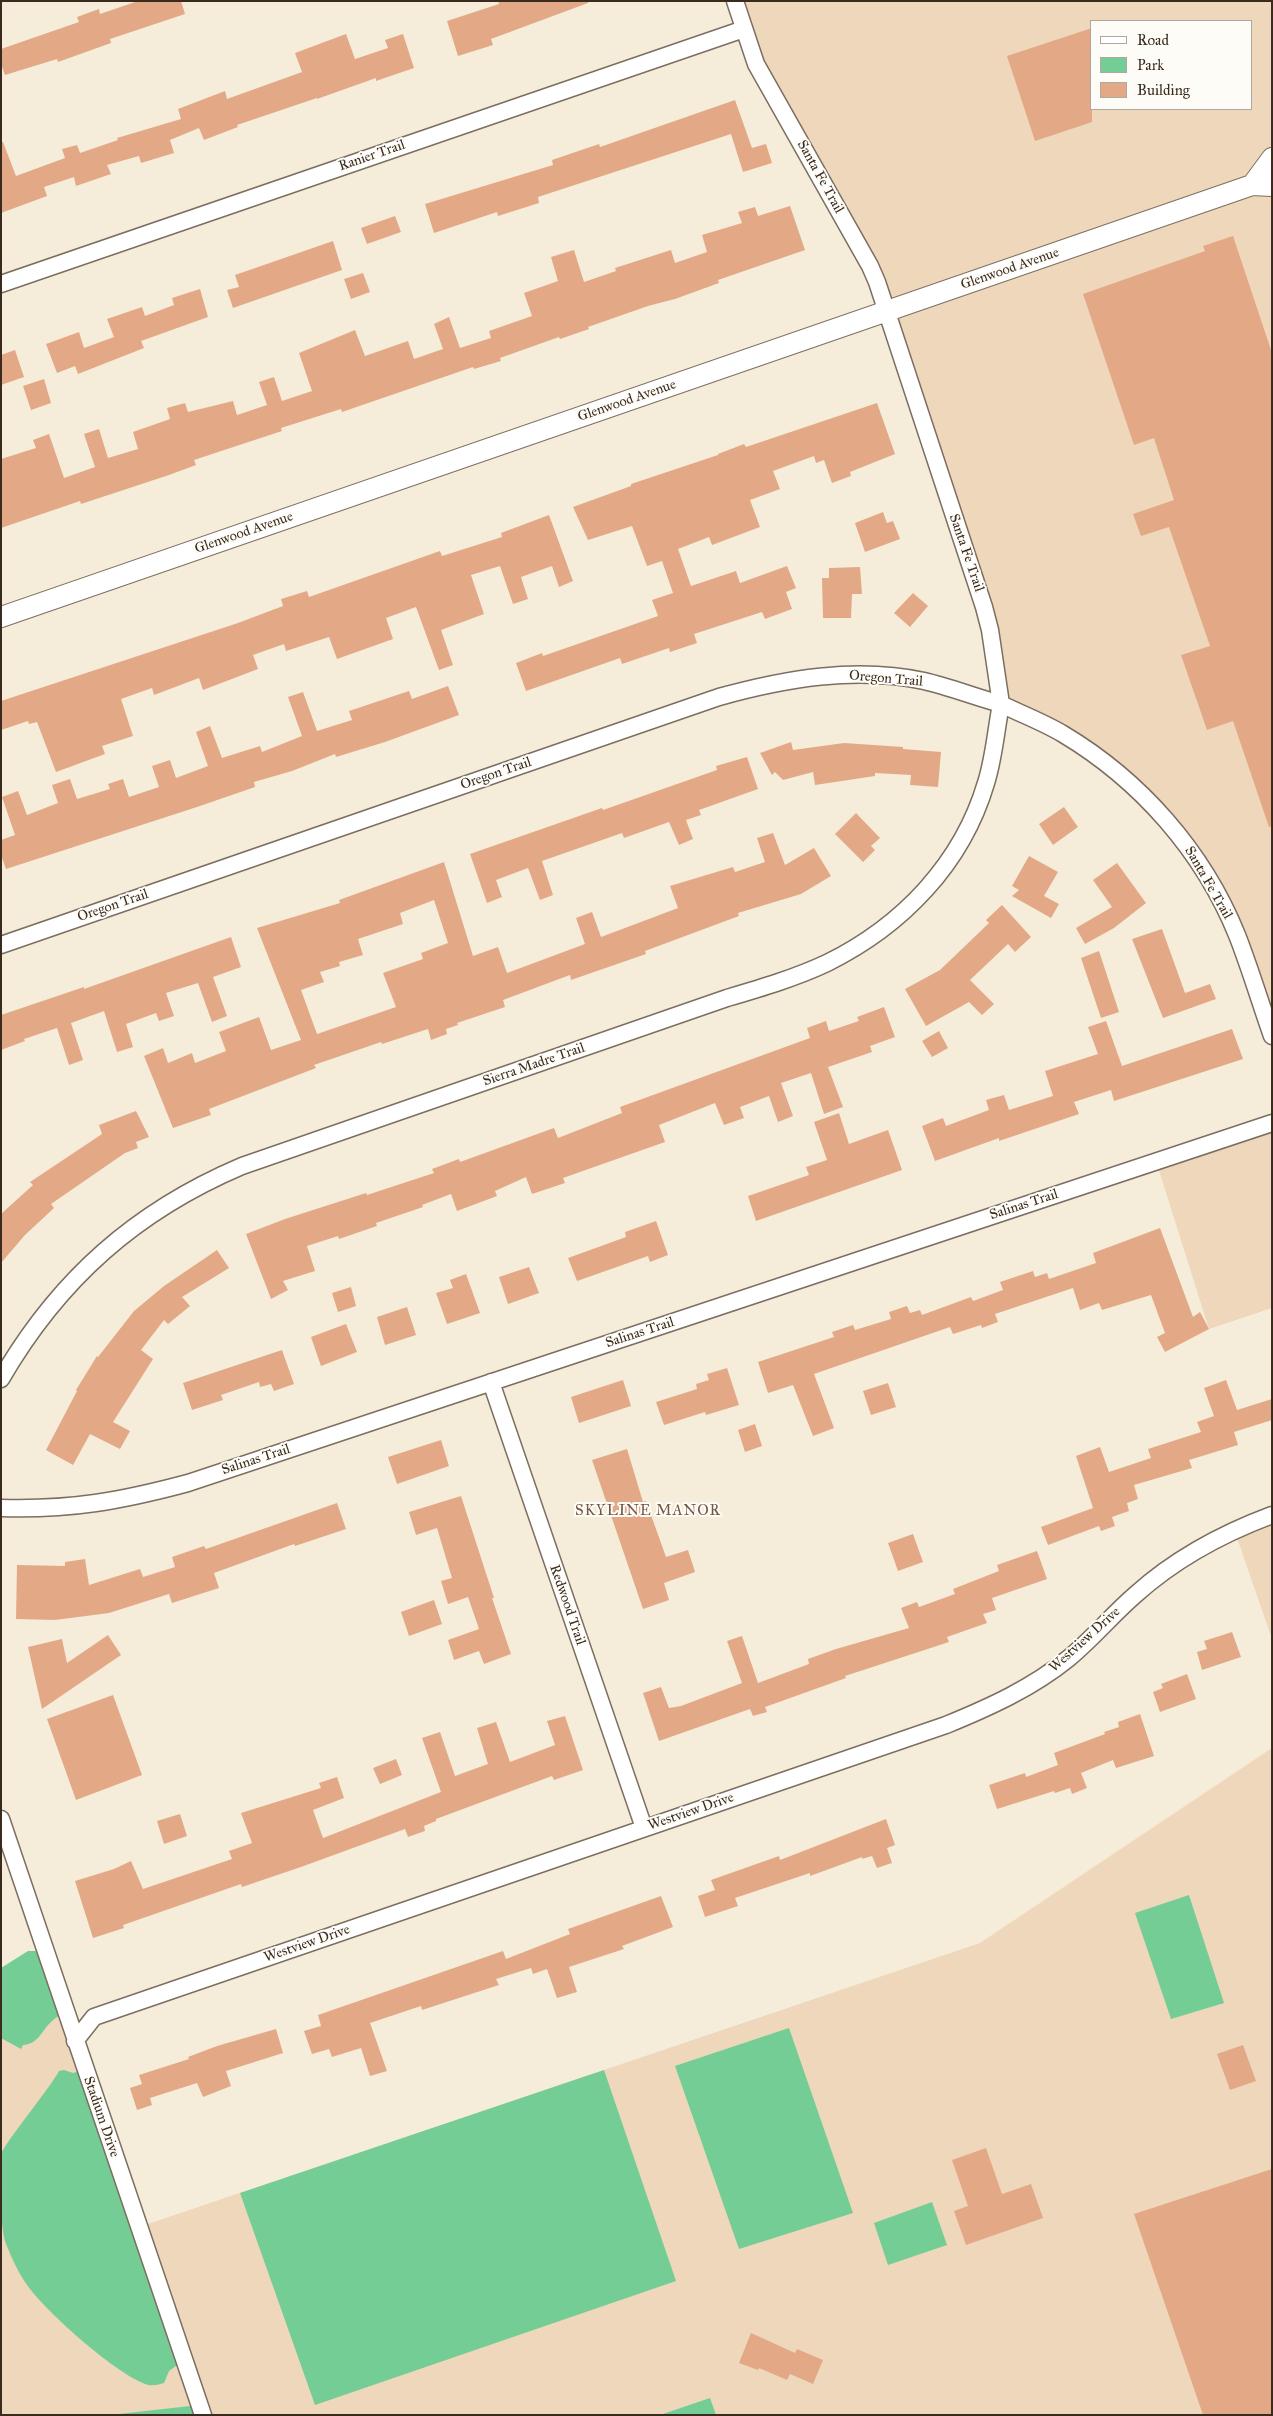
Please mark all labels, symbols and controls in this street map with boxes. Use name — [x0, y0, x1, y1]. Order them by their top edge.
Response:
legend — [1090, 20, 1253, 110]
text: Road — [1137, 31, 1169, 49]
text: Park — [1137, 56, 1164, 74]
text: Building — [1137, 81, 1190, 99]
street label: Ranier Trail — [337, 137, 407, 175]
street label: Santa Fe Trail — [793, 137, 847, 217]
street label: Glenwood Avenue — [959, 244, 1061, 294]
street label: Glenwood Avenue — [576, 376, 678, 426]
street label: Glenwood Avenue — [193, 508, 295, 558]
street label: Santa Fe Trail — [945, 512, 987, 594]
street label: Oregon Trail — [848, 667, 924, 691]
street label: Oregon Trail — [458, 754, 534, 794]
street label: Santa Fe Trail — [1180, 844, 1236, 922]
street label: Oregon Trail — [75, 886, 151, 926]
street label: Sierra Madre Trail — [481, 1040, 587, 1090]
street label: Salinas Trail — [988, 1186, 1060, 1224]
street label: Salinas Trail — [604, 1314, 676, 1352]
street label: Salinas Trail — [220, 1441, 292, 1479]
district label: SKYLINE MANOR — [573, 1502, 723, 1520]
street label: Redwood Trail — [545, 1563, 589, 1647]
street label: Westview Drive — [1046, 1604, 1124, 1676]
street label: Westview Drive — [646, 1789, 736, 1835]
street label: Westview Drive — [262, 1921, 352, 1967]
street label: Stadium Drive — [79, 2074, 123, 2160]

